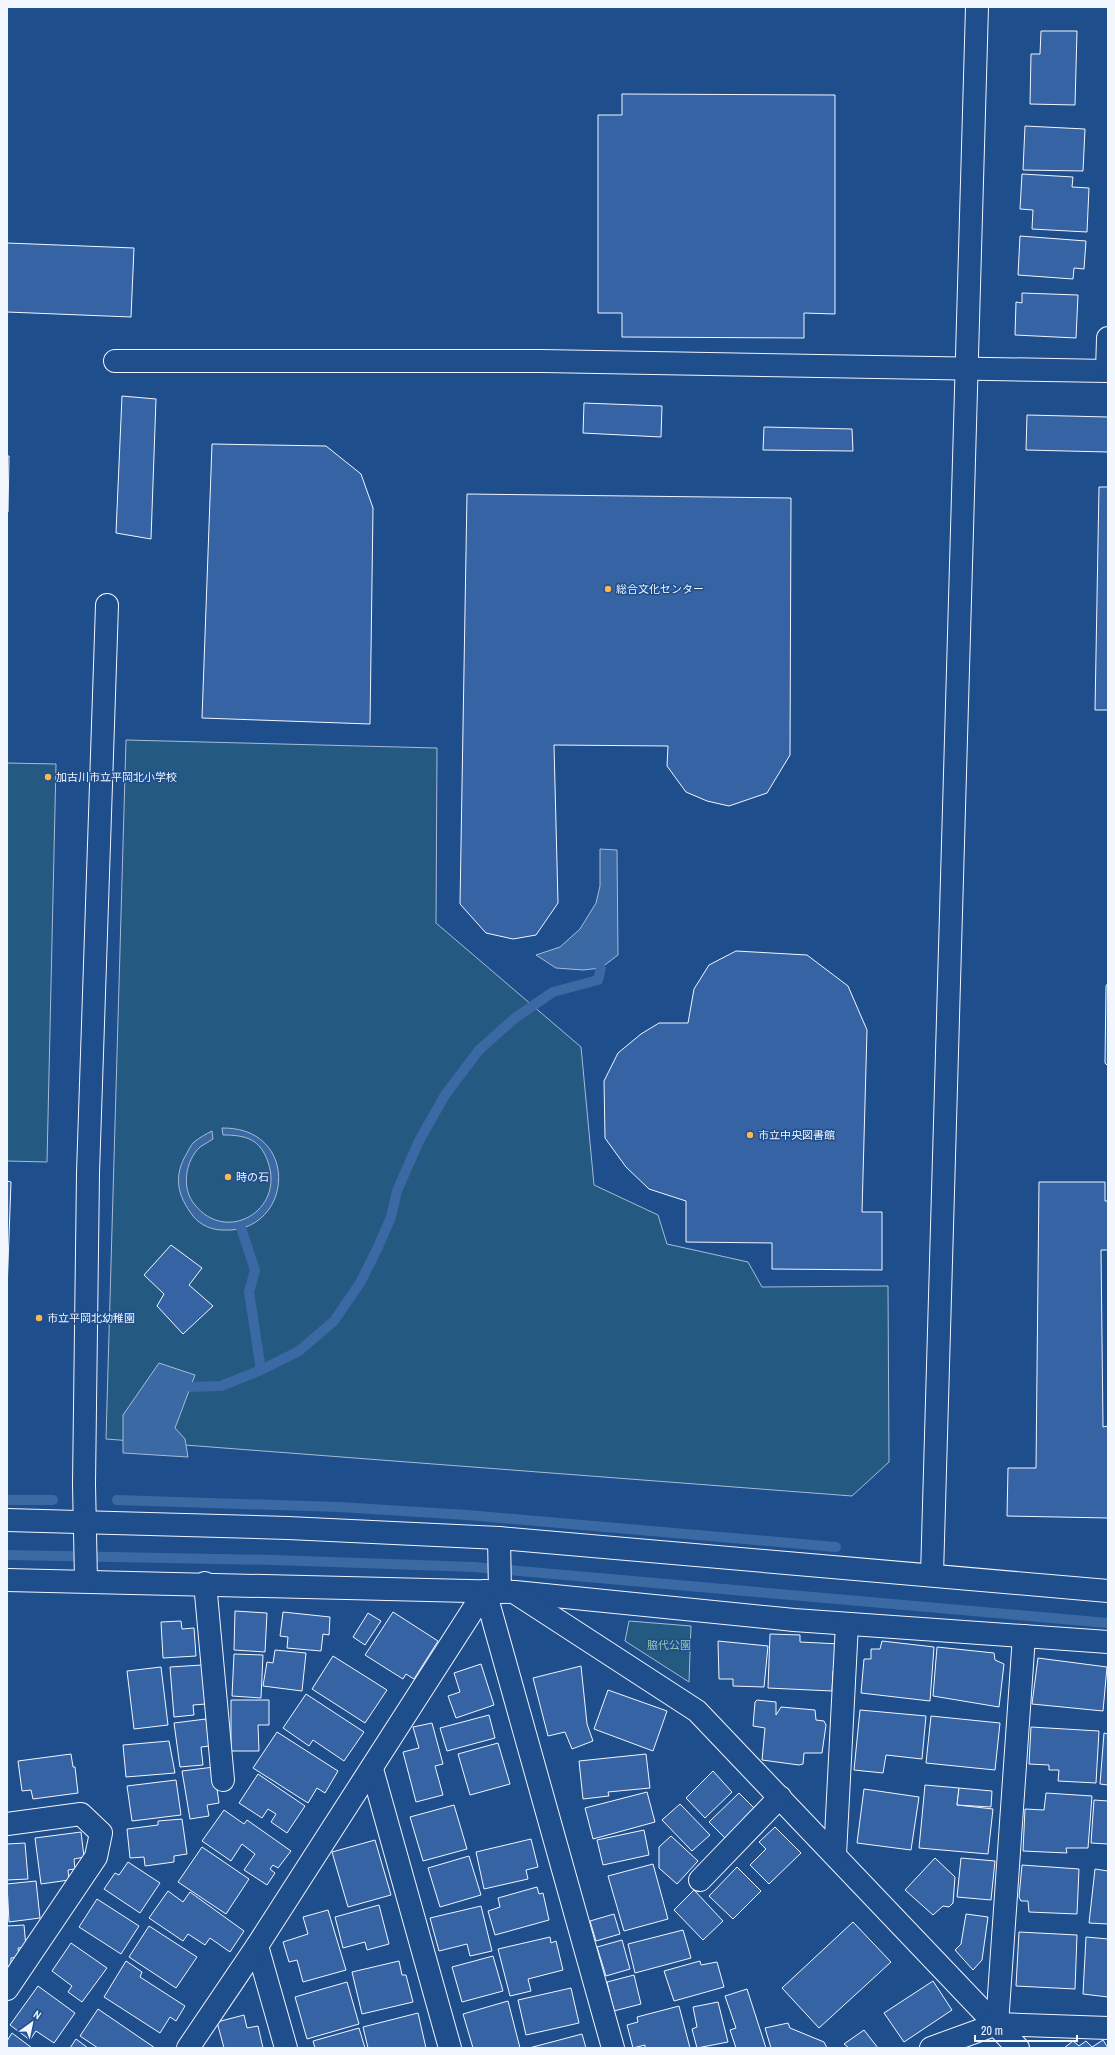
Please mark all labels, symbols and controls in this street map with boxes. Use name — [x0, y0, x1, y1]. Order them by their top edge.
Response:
place label: 総合文化センター — [616, 582, 704, 596]
marker: 総合文化センター — [603, 584, 613, 594]
place label: 加古川市立平岡北小学校 — [56, 770, 177, 784]
marker: 加古川市立平岡北小学校 — [43, 772, 53, 782]
place label: 市立中央図書館 — [758, 1128, 835, 1142]
marker: 市立中央図書館 — [745, 1130, 755, 1140]
place label: 時の石 — [236, 1170, 269, 1184]
marker: 時の石 — [223, 1172, 233, 1182]
place label: 市立平岡北幼稚園 — [47, 1311, 135, 1325]
marker: 市立平岡北幼稚園 — [34, 1313, 44, 1323]
park label: 脇代公園 — [647, 1638, 691, 1652]
north arrow — [12, 2003, 52, 2043]
text: N — [31, 2007, 44, 2022]
scale bar — [975, 2017, 1077, 2043]
text: 20 m — [981, 2023, 1003, 2039]

